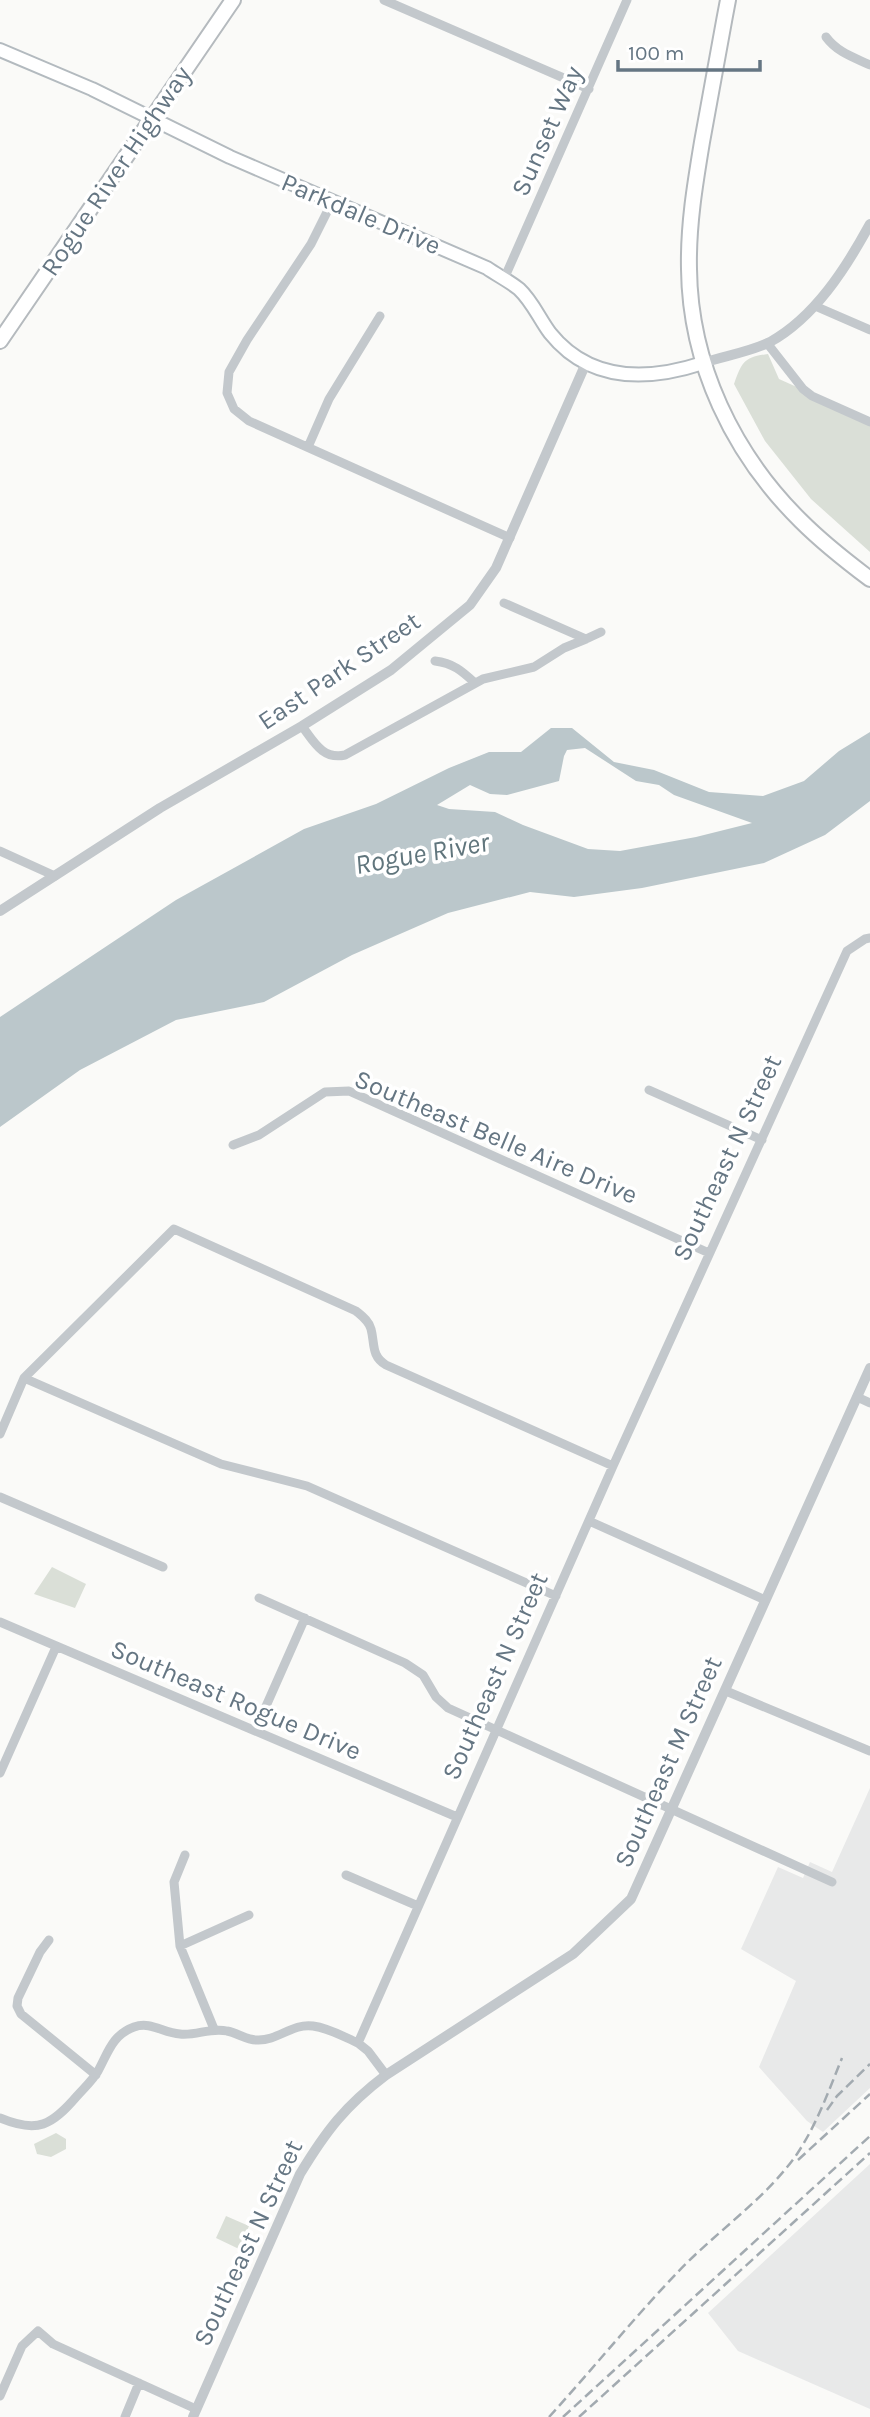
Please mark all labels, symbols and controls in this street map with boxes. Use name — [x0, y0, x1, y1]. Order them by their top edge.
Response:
scale bar — [618, 28, 760, 72]
text: 100 m — [628, 41, 685, 65]
street label: Rogue River Highway — [34, 60, 198, 282]
street label: Sunset Way — [505, 61, 589, 201]
street label: Parkdale Drive — [277, 167, 445, 261]
street label: East Park Street — [252, 605, 426, 737]
water label: Rogue River — [352, 825, 493, 881]
street label: Southeast N Street — [666, 1050, 788, 1266]
street label: Southeast Belle Aire Drive — [350, 1063, 642, 1211]
street label: Southeast N Street — [435, 1567, 555, 1785]
street label: Southeast Rogue Drive — [106, 1633, 366, 1767]
street label: Southeast M Street — [607, 1651, 729, 1872]
street label: Southeast N Street — [187, 2135, 309, 2351]

